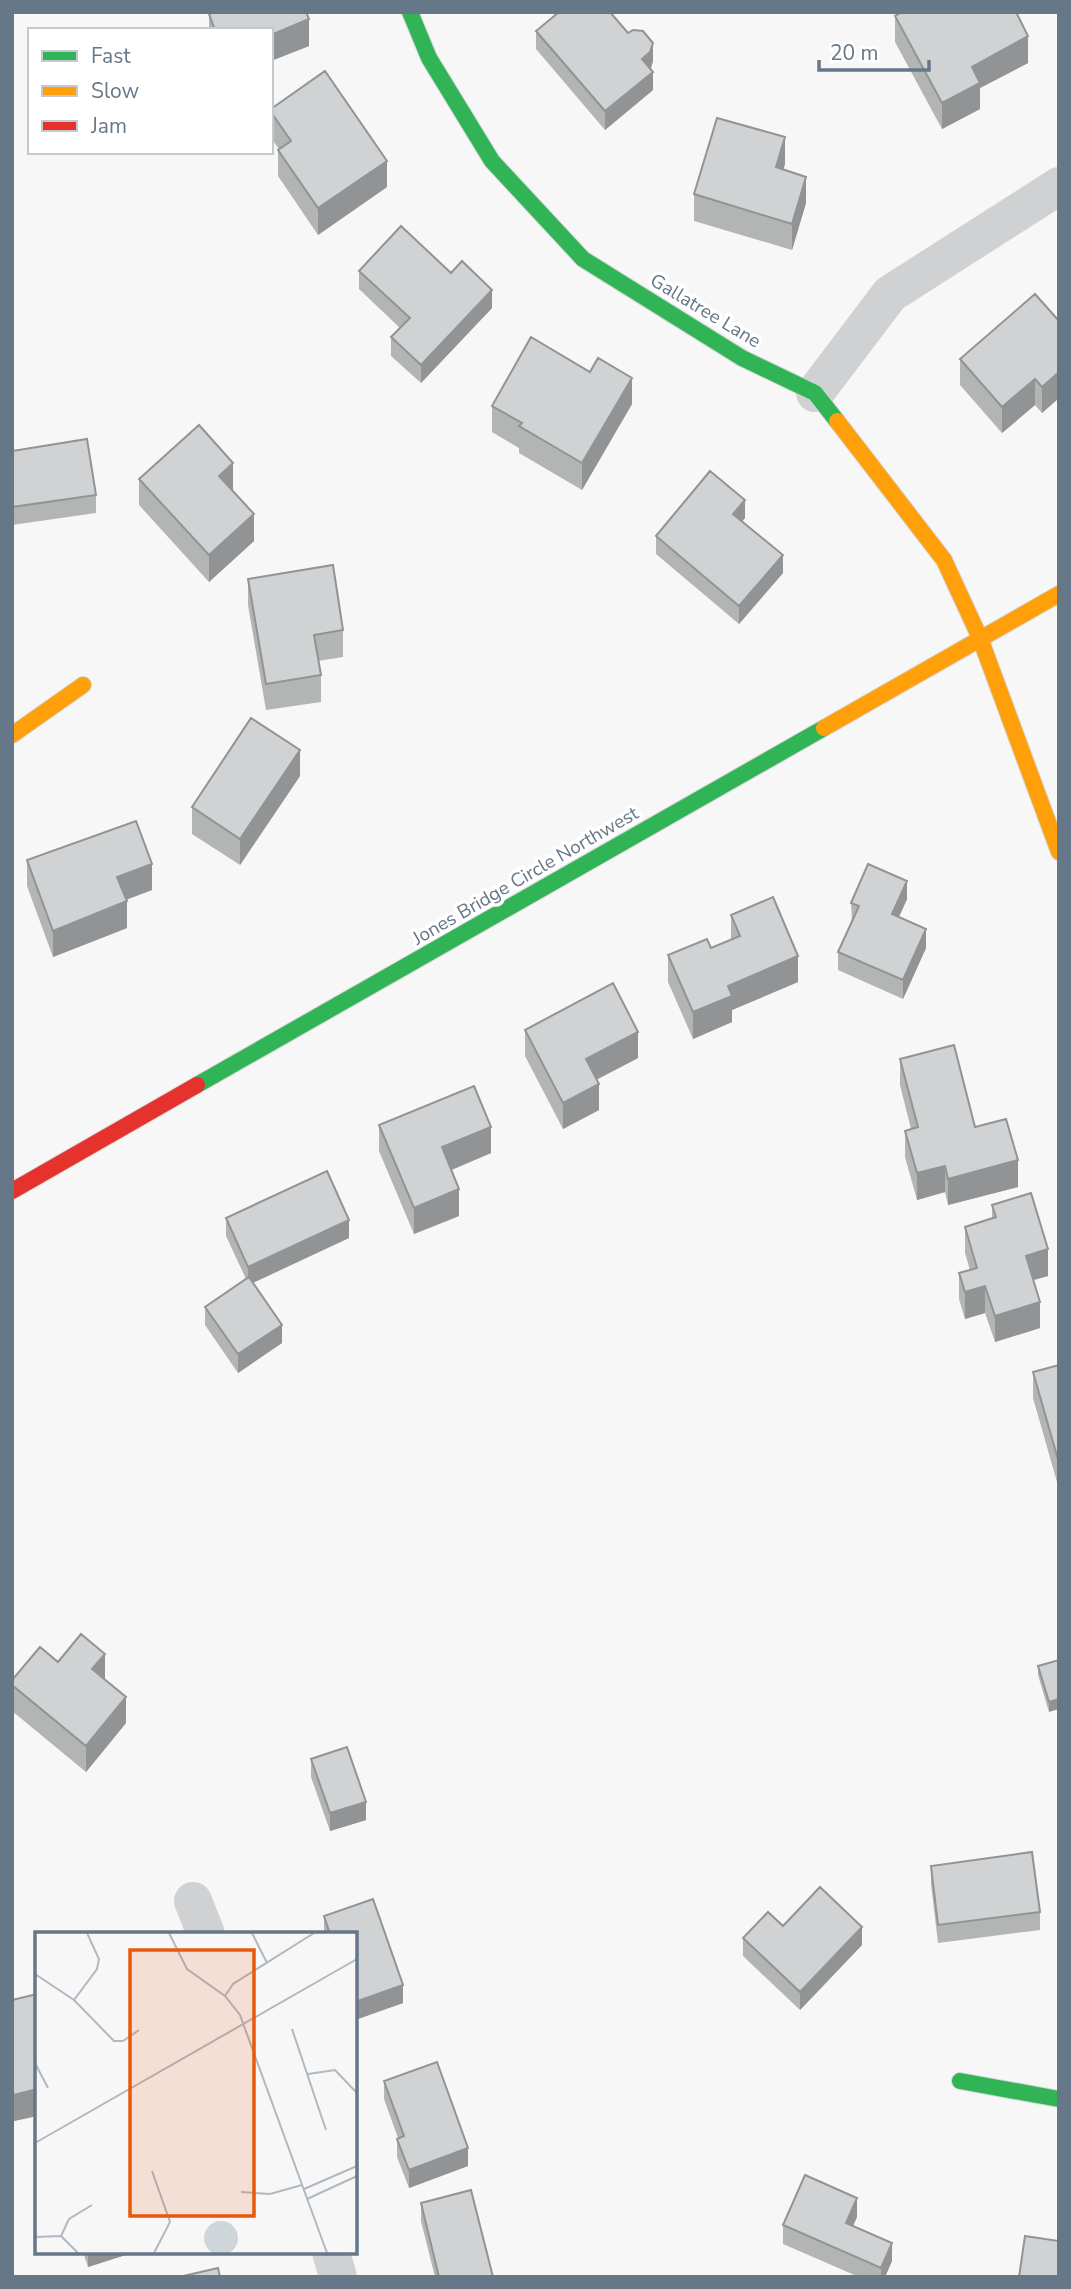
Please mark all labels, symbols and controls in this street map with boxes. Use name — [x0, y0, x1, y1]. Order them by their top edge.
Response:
legend — [28, 28, 273, 154]
scale bar — [819, 28, 929, 72]
text: 20 m — [830, 39, 879, 67]
text: Fast — [91, 42, 131, 70]
text: Slow — [91, 77, 140, 105]
text: Jam — [90, 112, 127, 140]
street label: Gallatree Lane — [645, 268, 766, 354]
street label: Jones Bridge Circle Northwest — [407, 800, 644, 952]
inset map — [35, 1932, 357, 2254]

